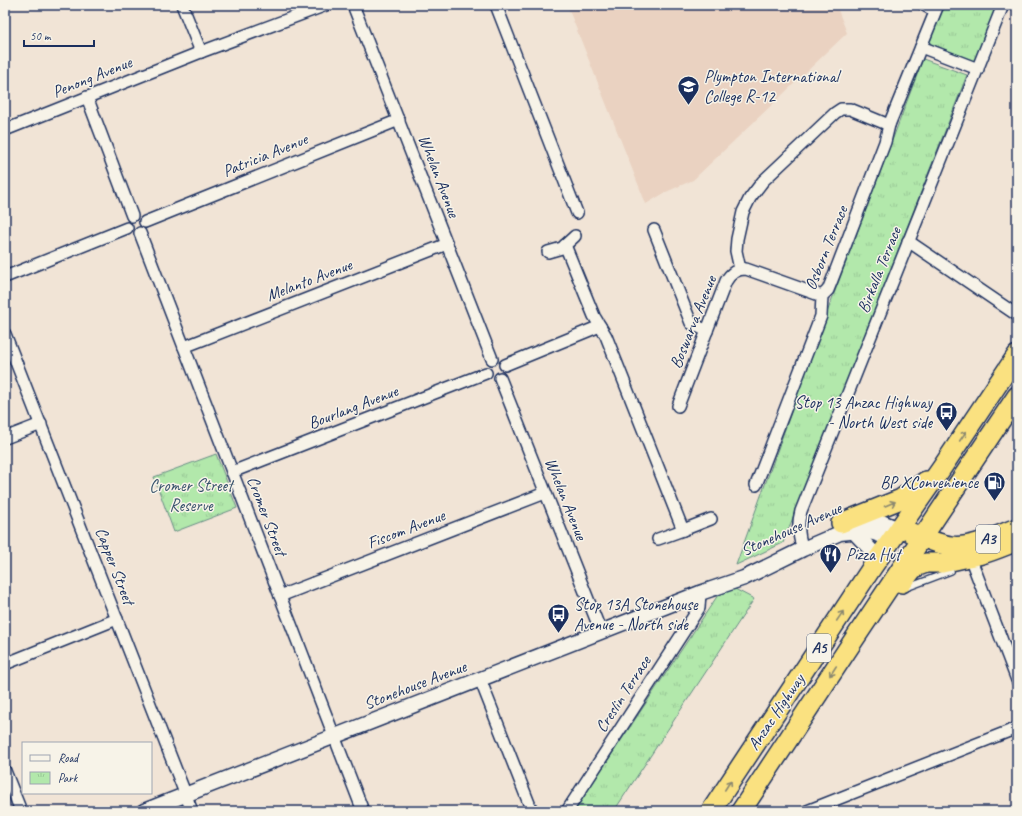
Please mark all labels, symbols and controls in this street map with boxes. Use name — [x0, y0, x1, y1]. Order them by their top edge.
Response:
scale bar — [24, 22, 94, 48]
text: 50 m — [30, 28, 52, 44]
street label: Penong Avenue — [49, 51, 136, 102]
place label: Plympton International College R-12 — [704, 66, 842, 107]
school or university icon: Plympton International College R-12 — [676, 73, 702, 106]
street label: Patricia Avenue — [219, 128, 312, 182]
street label: Whelan Avenue — [414, 132, 465, 222]
street label: Osborn Terrace — [800, 202, 853, 293]
street label: Birkalla Terrace — [852, 223, 906, 316]
street label: Melanto Avenue — [263, 254, 356, 306]
street label: Boswarva Avenue — [665, 271, 722, 371]
street label: Bourlang Avenue — [305, 380, 402, 434]
place label: Stop 13 Anzac Highway - North West side — [795, 392, 933, 433]
bus stop icon: Stop 13 Anzac Highway - North West side — [934, 399, 960, 432]
one-way arrow — [959, 431, 967, 442]
street label: Whelan Avenue — [540, 455, 593, 544]
fuel station icon: BP XConvenience — [981, 469, 1007, 502]
place label: BP XConvenience — [880, 472, 979, 493]
street label: Cromer Street — [242, 473, 293, 561]
park label: Cromer Street Reserve — [149, 475, 235, 516]
street label: Stonehouse Avenue — [737, 497, 846, 561]
one-way arrow — [884, 499, 896, 507]
street label: Fiscom Avenue — [364, 504, 449, 553]
street label: Capper Street — [91, 524, 140, 610]
road number: A3 — [976, 525, 1000, 553]
restaurant icon: Pizza Hut — [817, 541, 843, 574]
place label: Pizza Hut — [846, 544, 903, 565]
place label: Stop 13A Stonehouse Avenue - North side — [574, 594, 699, 635]
bus stop icon: Stop 13A Stonehouse Avenue - North side — [545, 601, 571, 634]
one-way arrow — [836, 611, 844, 622]
road number: A5 — [807, 634, 831, 662]
street label: Creslin Terrace — [591, 651, 656, 736]
street label: Stonehouse Avenue — [361, 655, 471, 714]
one-way arrow — [829, 665, 837, 676]
street label: Anzac Highway — [743, 669, 810, 754]
legend — [22, 742, 152, 794]
text: Road — [58, 750, 80, 766]
text: Park — [58, 770, 79, 786]
one-way arrow — [724, 779, 732, 790]

